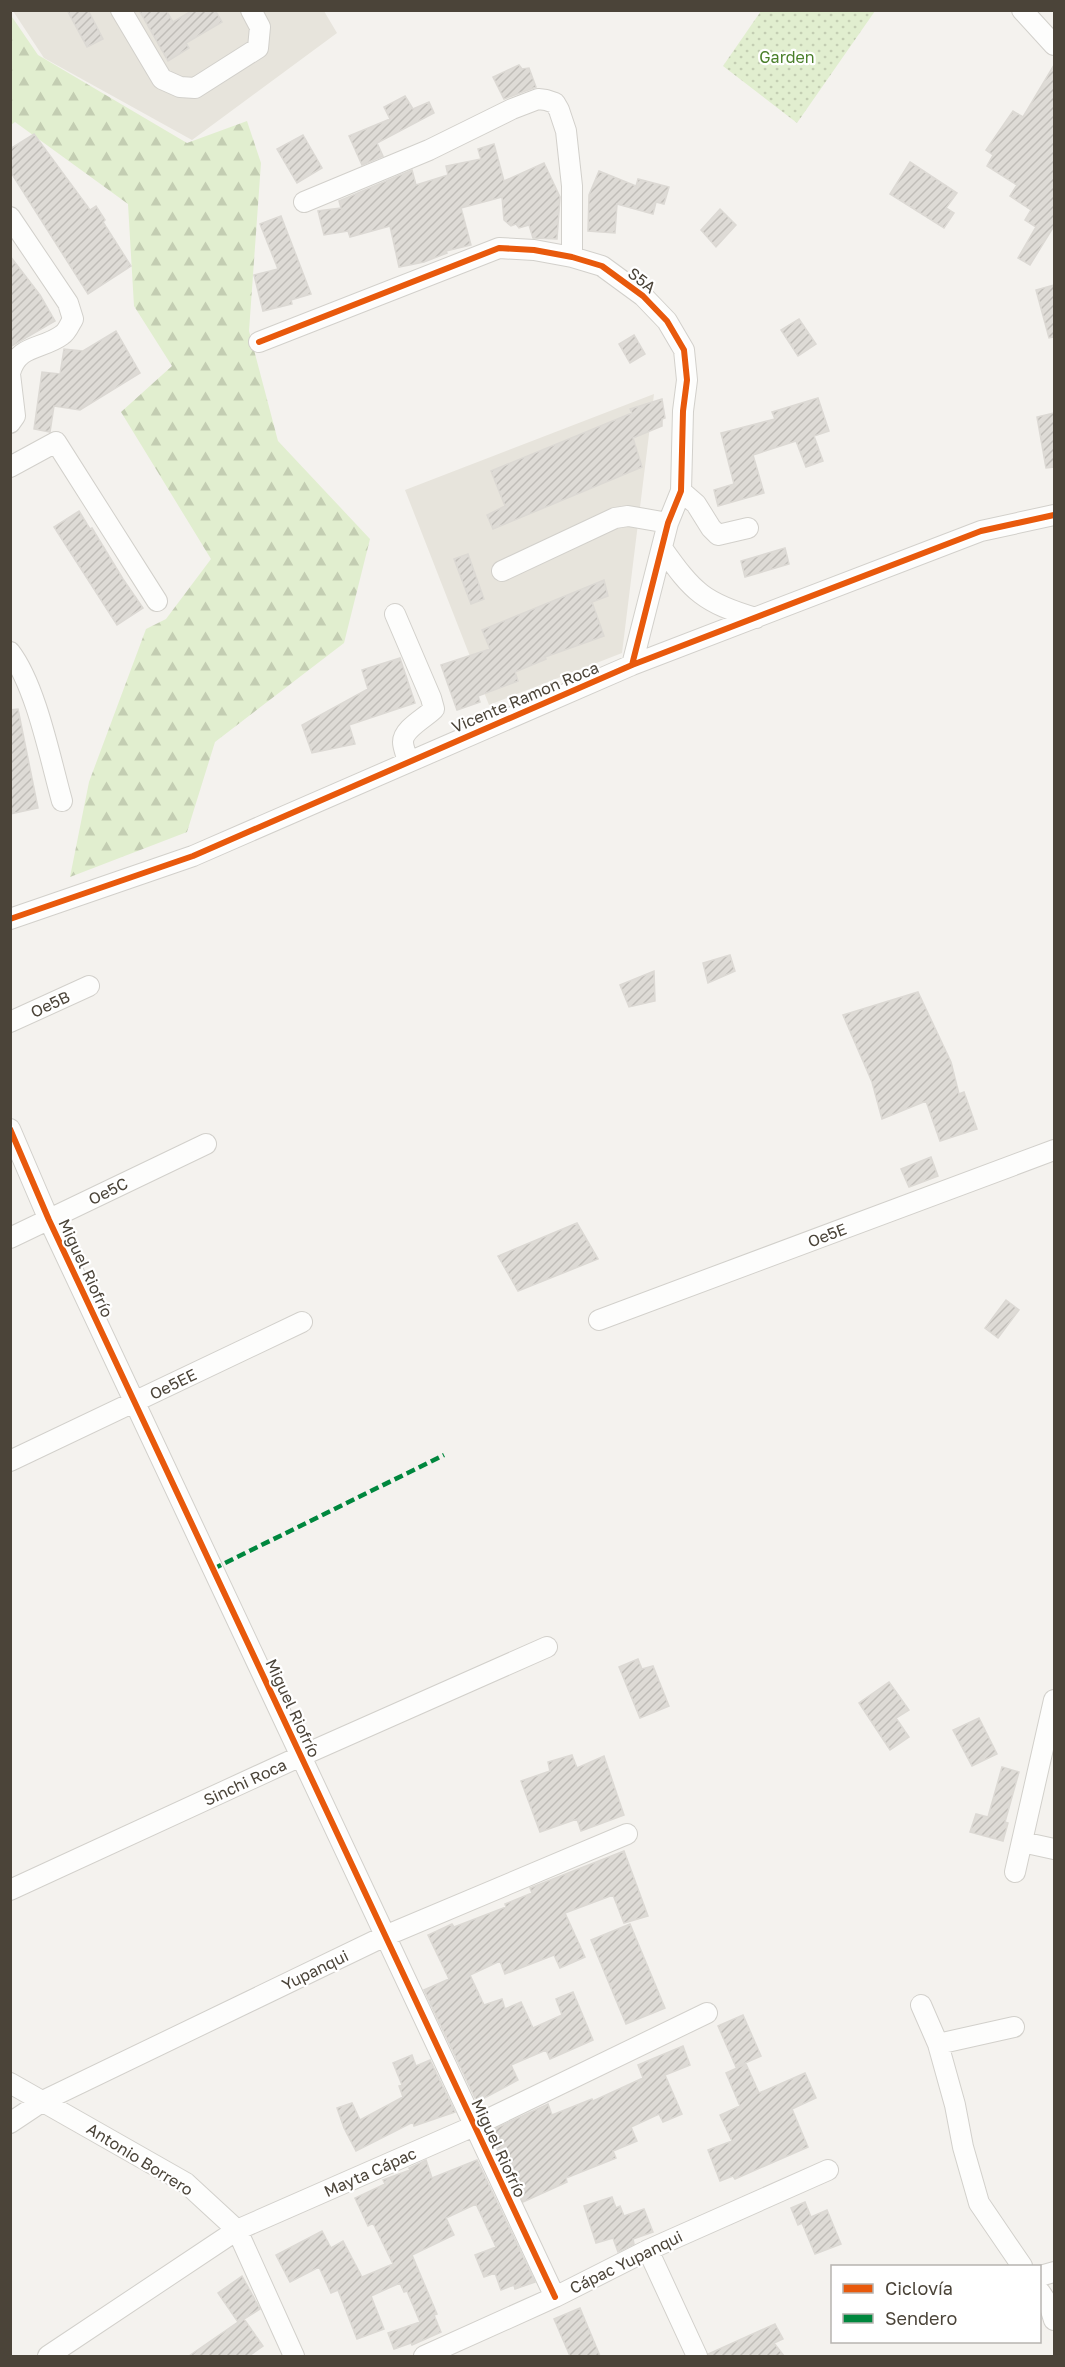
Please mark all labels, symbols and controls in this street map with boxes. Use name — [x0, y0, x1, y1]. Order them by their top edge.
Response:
park label: Garden — [759, 47, 815, 67]
street label: S5A — [624, 263, 660, 297]
street label: Vicente Ramon Roca — [448, 657, 602, 737]
street label: Oe5B — [27, 986, 73, 1022]
street label: Oe5C — [85, 1173, 131, 1209]
street label: Miguel Riofrío — [54, 1215, 118, 1321]
street label: Oe5E — [805, 1218, 849, 1252]
street label: Oe5EE — [146, 1364, 200, 1404]
street label: Miguel Riofrío — [261, 1655, 325, 1761]
street label: Sinchi Roca — [200, 1754, 290, 1810]
street label: Yupanqui — [278, 1945, 352, 1995]
street label: Miguel Riofrío — [467, 2095, 531, 2201]
street label: Antonio Borrero — [83, 2118, 197, 2200]
street label: Mayta Cápac — [321, 2143, 419, 2201]
street label: Cápac Yupanqui — [566, 2226, 686, 2298]
legend — [831, 2265, 1041, 2343]
text: Ciclovía — [885, 2277, 953, 2299]
text: Sendero — [885, 2307, 957, 2329]

